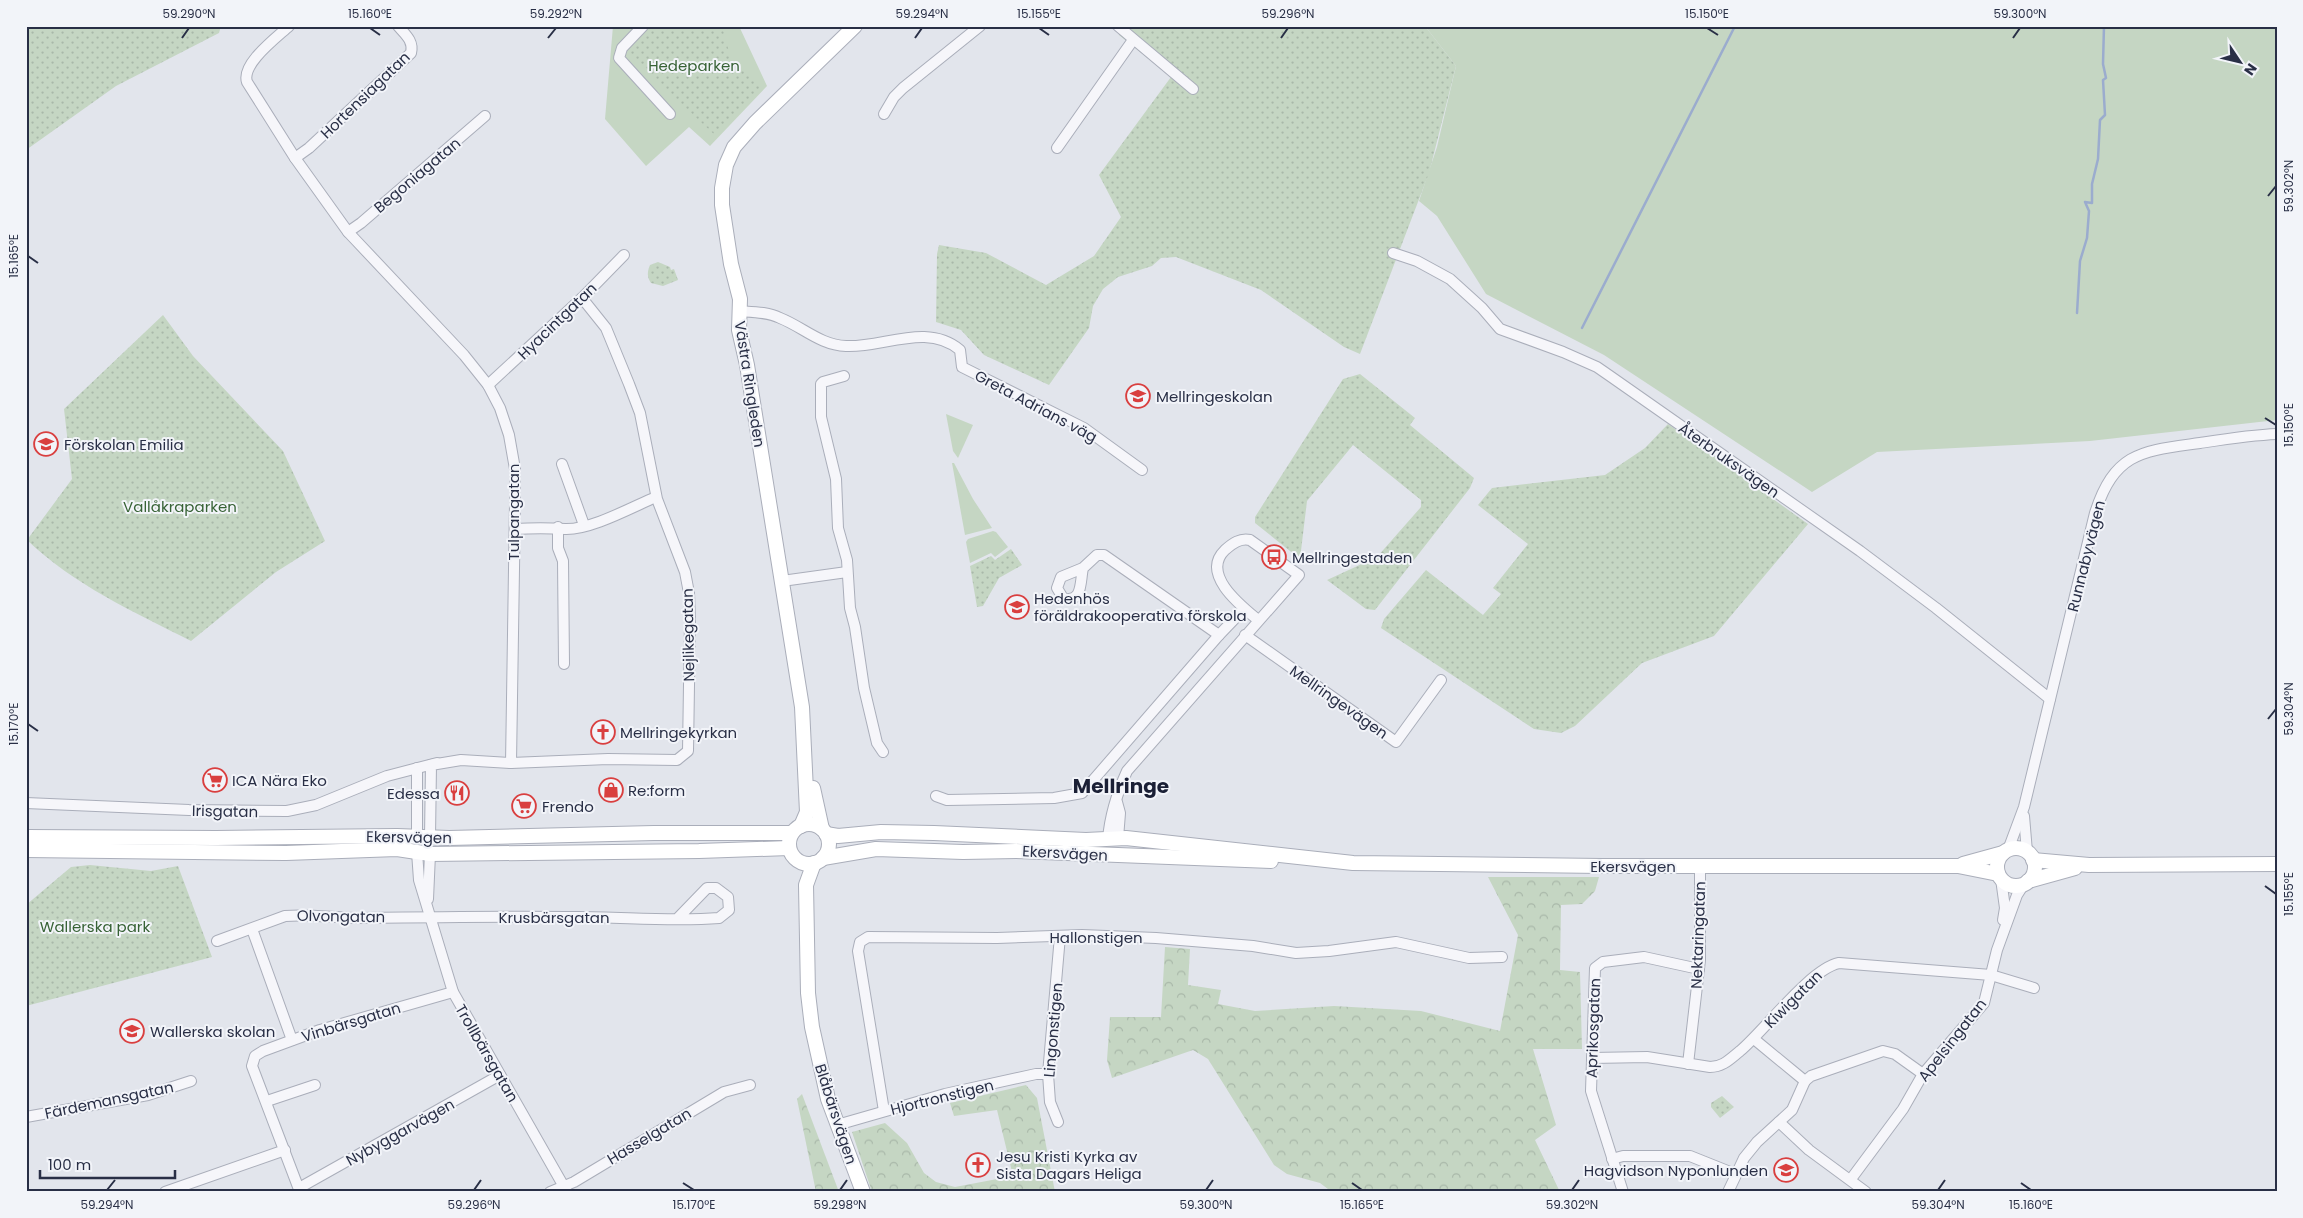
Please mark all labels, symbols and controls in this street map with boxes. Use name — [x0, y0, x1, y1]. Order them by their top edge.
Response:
text: 59.290°N — [163, 5, 215, 22]
text: 15.160°E — [348, 5, 392, 22]
text: 59.292°N — [530, 5, 582, 22]
text: 59.294°N — [896, 5, 948, 22]
text: 15.155°E — [1017, 5, 1061, 22]
text: 59.296°N — [1261, 5, 1315, 22]
text: 15.150°E — [1685, 5, 1729, 22]
text: 59.300°N — [1993, 5, 2047, 22]
north arrow — [2216, 38, 2266, 88]
street label: Hortensiagatan — [316, 47, 414, 143]
park label: Hedeparken — [648, 55, 740, 76]
text: N — [2239, 59, 2262, 80]
street label: Begoniagatan — [369, 133, 465, 217]
text: 59.302°N — [2280, 160, 2297, 212]
text: 15.165°E — [5, 234, 22, 278]
street label: Hyacintgatan — [513, 278, 601, 364]
street label: Västra Ringleden — [730, 319, 770, 449]
street label: Greta Adrians väg — [971, 365, 1101, 447]
school or university icon: Mellringeskolan — [1125, 383, 1151, 409]
place label: Mellringeskolan — [1156, 386, 1273, 407]
text: 15.150°E — [2280, 403, 2297, 447]
street label: Återbruksvägen — [1674, 417, 1784, 503]
school or university icon: Förskolan Emilia — [33, 431, 59, 457]
place label: Förskolan Emilia — [64, 434, 184, 455]
street label: Tulpangatan — [503, 464, 524, 560]
park label: Vallåkraparken — [123, 496, 237, 517]
street label: Runnabyvägen — [2062, 498, 2110, 614]
bus stop icon: Mellringestaden — [1261, 544, 1287, 570]
place label: Mellringestaden — [1292, 547, 1412, 568]
street label: Nejlikegatan — [677, 588, 699, 682]
place label: Hedenhös föräldrakooperativa förskola — [1034, 588, 1247, 626]
school or university icon: Hedenhös föräldrakooperativa förskola — [1004, 594, 1030, 620]
street label: Mellringevägen — [1286, 660, 1392, 744]
text: 59.304°N — [2280, 682, 2297, 736]
text: 15.170°E — [5, 703, 22, 745]
church icon: Mellringekyrkan — [590, 719, 616, 745]
place label: Mellringekyrkan — [620, 722, 737, 743]
supermarket icon: ICA Nära Eko — [202, 767, 228, 793]
place label: ICA Nära Eko — [232, 770, 327, 791]
district label: Mellringe — [1073, 772, 1169, 800]
shop icon: Re:form — [598, 777, 624, 803]
restaurant icon: Edessa — [444, 780, 470, 806]
place label: Re:form — [628, 780, 685, 801]
place label: Edessa — [387, 783, 440, 804]
supermarket icon: Frendo — [511, 793, 537, 819]
place label: Frendo — [542, 796, 594, 817]
street label: Irisgatan — [192, 800, 258, 822]
street label: Ekersvägen — [366, 826, 452, 848]
street label: Ekersvägen — [1022, 840, 1108, 866]
street label: Ekersvägen — [1590, 856, 1676, 877]
text: 15.155°E — [2280, 872, 2297, 916]
street label: Nektaringatan — [1686, 881, 1710, 989]
street label: Olvongatan — [297, 905, 385, 927]
street label: Krusbärsgatan — [498, 907, 610, 928]
park label: Wallerska park — [40, 916, 150, 937]
street label: Hallonstigen — [1049, 927, 1143, 948]
street label: Kiwigatan — [1759, 965, 1827, 1033]
street label: Aprikosgatan — [1581, 978, 1605, 1078]
street label: Lingonstigen — [1038, 982, 1068, 1078]
street label: Apelsingatan — [1913, 994, 1991, 1086]
street label: Vinbärsgatan — [299, 997, 403, 1047]
street label: Trollbärsgatan — [450, 1000, 524, 1106]
school or university icon: Wallerska skolan — [119, 1018, 145, 1044]
place label: Wallerska skolan — [150, 1021, 275, 1042]
street label: Blåbärsvägen — [810, 1061, 862, 1167]
street label: Hjortronstigen — [888, 1074, 996, 1120]
street label: Färdemansgatan — [43, 1076, 175, 1124]
street label: Nybyggarvägen — [342, 1093, 458, 1171]
street label: Hasselgatan — [603, 1103, 695, 1169]
place label: Jesu Kristi Kyrka av Sista Dagars Heliga — [996, 1146, 1142, 1184]
scale bar — [40, 1148, 175, 1180]
church icon: Jesu Kristi Kyrka av Sista Dagars Heliga — [965, 1152, 991, 1178]
text: 100 m — [48, 1154, 91, 1175]
school or university icon: Hagvidson Nyponlunden — [1773, 1157, 1799, 1183]
place label: Hagvidson Nyponlunden — [1584, 1160, 1768, 1181]
text: 59.294°N — [81, 1196, 133, 1213]
text: 59.296°N — [447, 1196, 501, 1213]
text: 15.170°E — [673, 1196, 715, 1213]
text: 59.298°N — [813, 1196, 867, 1213]
text: 59.300°N — [1179, 1196, 1233, 1213]
text: 15.165°E — [1340, 1196, 1384, 1213]
text: 59.302°N — [1546, 1196, 1598, 1213]
text: 59.304°N — [1911, 1196, 1965, 1213]
text: 15.160°E — [2009, 1196, 2053, 1213]

